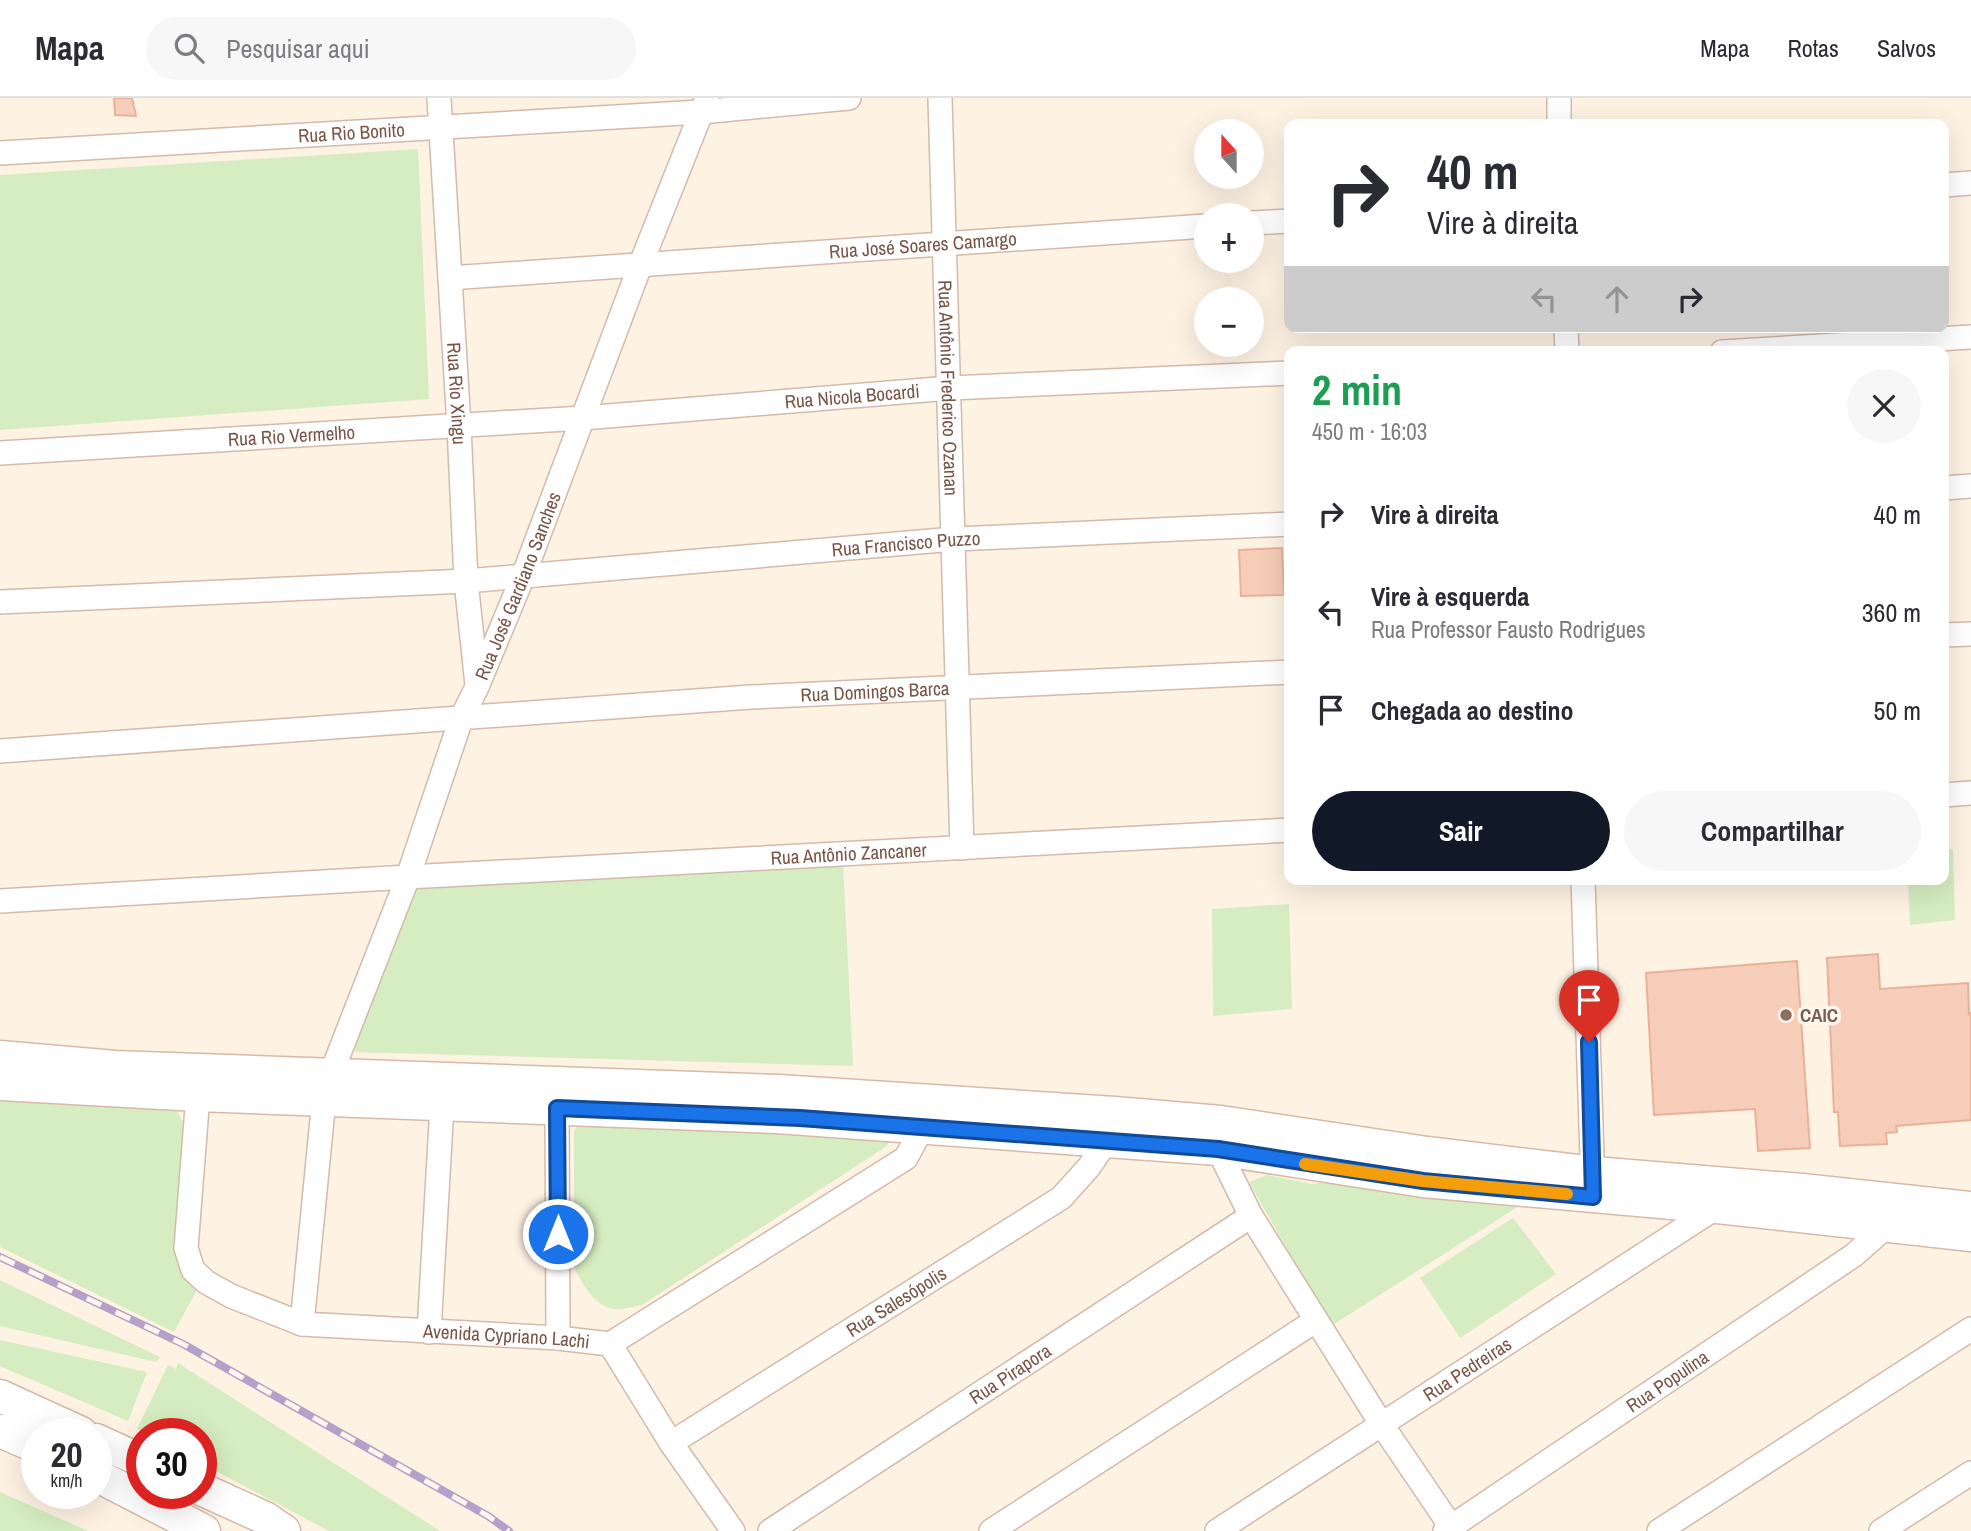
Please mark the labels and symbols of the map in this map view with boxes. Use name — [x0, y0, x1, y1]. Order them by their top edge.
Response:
street label: Rua Rio Bonito — [297, 116, 405, 149]
north arrow — [1194, 119, 1264, 189]
street label: Rua José Soares Camargo — [828, 225, 1018, 265]
street label: Rua Antônio Frederico Ozanan — [932, 280, 965, 496]
street label: Rua Rio Xingu — [441, 342, 473, 445]
street label: Rua Nicola Bocardi — [784, 378, 921, 414]
street label: Rua Rio Vermelho — [227, 419, 356, 452]
street label: Rua José Gardiano Sanches — [468, 488, 567, 684]
street label: Rua Francisco Puzzo — [831, 525, 981, 562]
street label: Rua Domingos Barca — [800, 675, 950, 708]
street label: Rua Antônio Zancaner — [770, 836, 928, 871]
pin — [1559, 970, 1619, 1042]
place label: CAIC — [1800, 1002, 1838, 1028]
marker: CAIC — [1778, 1007, 1794, 1023]
position arrow — [521, 1197, 595, 1271]
street label: Rua Salesópolis — [841, 1260, 951, 1343]
street label: Avenida Cypriano Lachi — [421, 1318, 591, 1355]
street label: Rua Pedreiras — [1418, 1331, 1517, 1407]
street label: Rua Pirapora — [964, 1337, 1056, 1410]
street label: Rua Populina — [1621, 1344, 1714, 1418]
speed limit sign: 30 — [126, 1418, 217, 1509]

